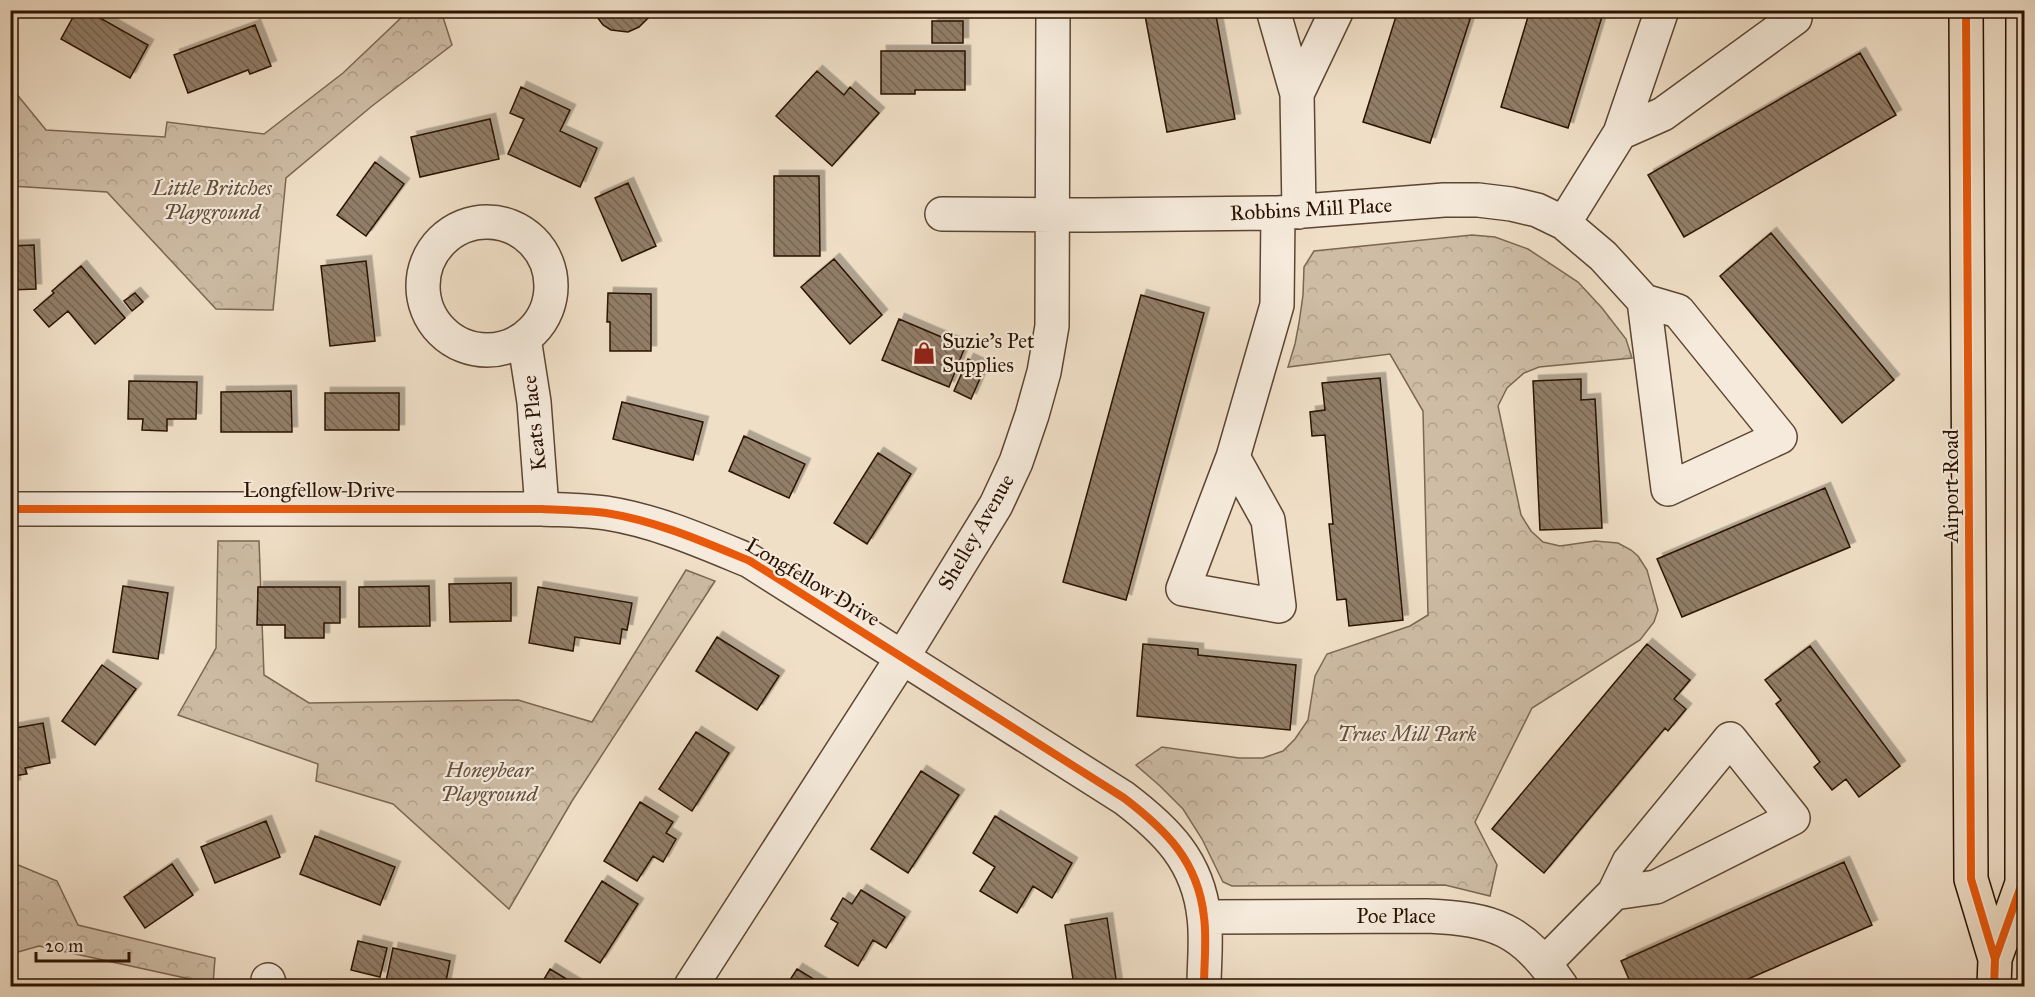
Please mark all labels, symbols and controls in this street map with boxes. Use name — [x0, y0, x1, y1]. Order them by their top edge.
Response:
park label: Little Britches Playground — [151, 175, 273, 225]
street label: Robbins Mill Place — [1229, 192, 1393, 226]
place label: Suzie's Pet Supplies — [942, 328, 1035, 378]
shop icon: Suzie's Pet Supplies — [911, 340, 937, 366]
street label: Keats Place — [516, 374, 552, 472]
street label: Airport Road — [1938, 429, 1964, 544]
street label: Shelley Avenue — [932, 469, 1020, 595]
street label: Longfellow Drive — [243, 477, 395, 503]
street label: Longfellow Drive — [741, 532, 885, 632]
park label: Trues Mill Park — [1337, 721, 1477, 747]
park label: Honeybear Playground — [440, 757, 540, 807]
street label: Poe Place — [1356, 903, 1436, 929]
scale bar — [36, 925, 129, 963]
text: 20 m — [45, 935, 83, 957]

